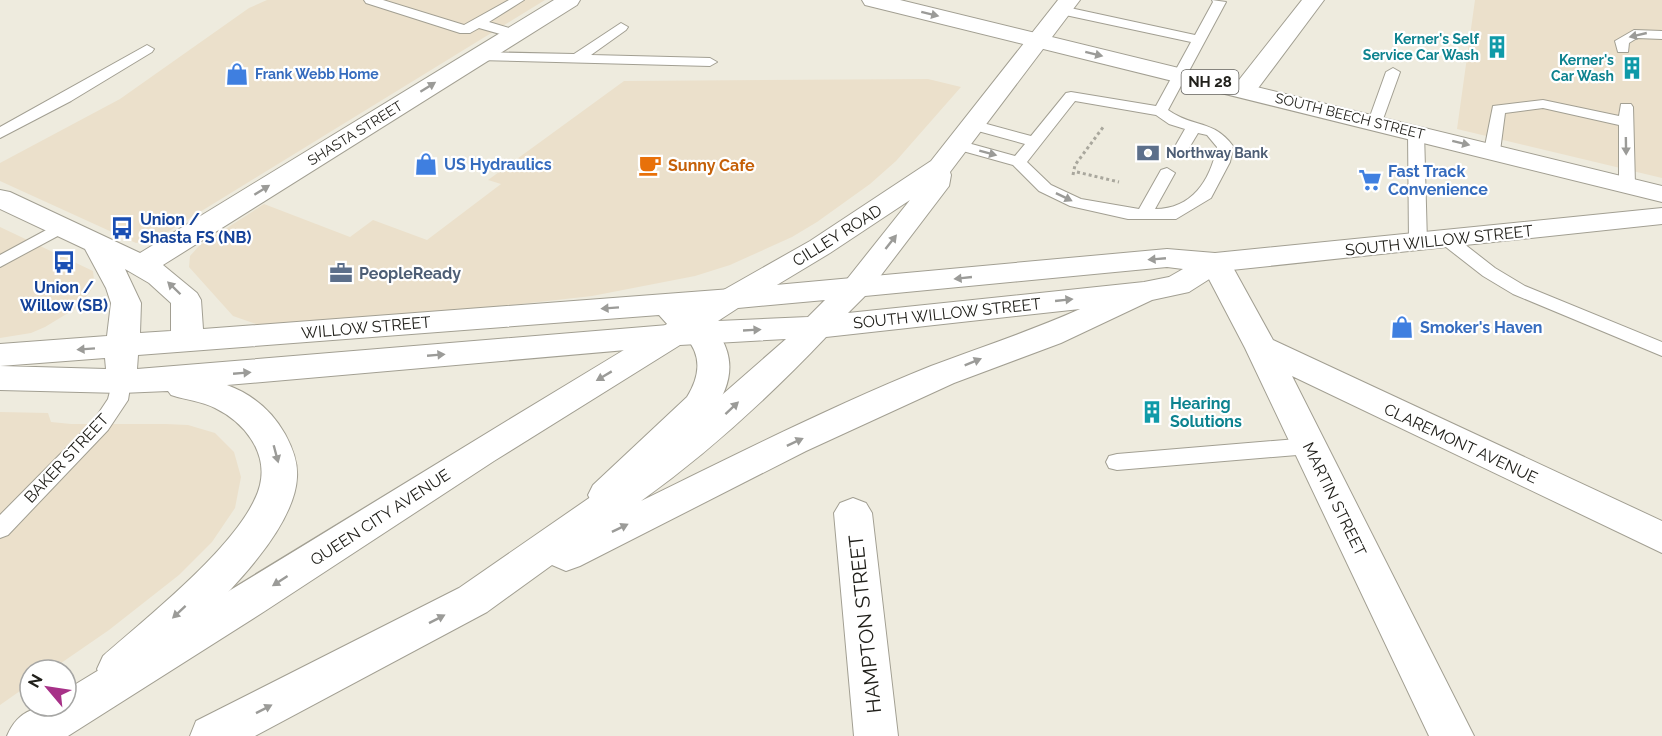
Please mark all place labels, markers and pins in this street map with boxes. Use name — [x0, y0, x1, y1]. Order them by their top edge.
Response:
place label: Kerner's Self Service Car Wash — [1363, 31, 1480, 63]
building icon: Kerner's Self Service Car Wash — [1484, 34, 1510, 60]
place label: Kerner's Car Wash — [1551, 52, 1614, 84]
building icon: Kerner's Car Wash — [1619, 55, 1645, 81]
shop icon: Frank Webb Home — [224, 61, 250, 87]
place label: Frank Webb Home — [255, 66, 379, 82]
bank icon: Northway Bank — [1135, 140, 1161, 166]
place label: Northway Bank — [1166, 145, 1268, 161]
shop icon: US Hydraulics — [413, 151, 439, 177]
cafe icon: Sunny Cafe — [637, 152, 663, 178]
place label: US Hydraulics — [444, 155, 552, 174]
place label: Sunny Cafe — [668, 156, 755, 175]
place label: Fast Track Convenience — [1388, 162, 1488, 199]
supermarket icon: Fast Track Convenience — [1357, 167, 1383, 193]
place label: Union / Shasta FS (NB) — [140, 210, 251, 247]
bus stop icon: Union / Shasta FS (NB) — [109, 215, 135, 241]
bus stop icon: Union / Willow (SB) — [51, 249, 77, 275]
office icon: PeopleReady — [328, 260, 354, 286]
place label: PeopleReady — [359, 264, 461, 283]
place label: Union / Willow (SB) — [20, 278, 108, 315]
shop icon: Smoker's Haven — [1389, 314, 1415, 340]
place label: Smoker's Haven — [1420, 318, 1542, 337]
place label: Hearing Solutions — [1170, 394, 1242, 431]
building icon: Hearing Solutions — [1139, 399, 1165, 425]

